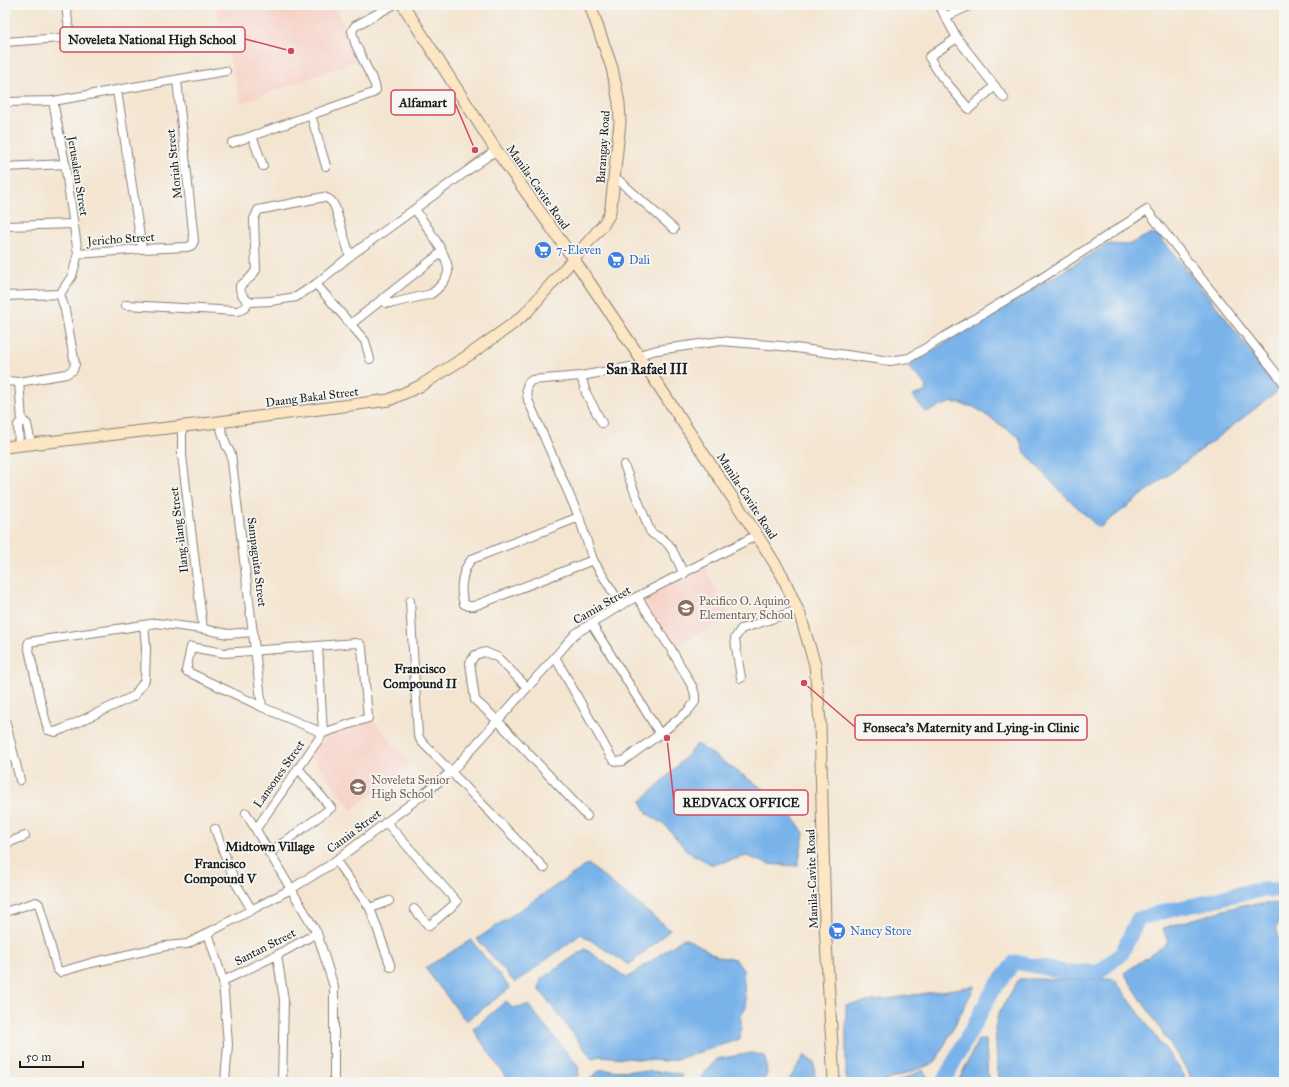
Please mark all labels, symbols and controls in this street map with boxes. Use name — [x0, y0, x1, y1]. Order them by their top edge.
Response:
callout: Noveleta National High School — [60, 27, 245, 52]
text: Noveleta National High School — [68, 32, 237, 48]
callout: Alfamart — [391, 90, 455, 115]
text: Alfamart — [398, 95, 447, 111]
street label: Barangay Road — [593, 110, 614, 184]
street label: Moriah Street — [163, 128, 185, 200]
street label: Jerusalem Street — [63, 133, 91, 218]
street label: Manila-Cavite Road — [504, 142, 572, 232]
street label: Jericho Street — [85, 230, 156, 249]
supermarket icon: 7-Eleven — [533, 240, 553, 260]
place label: 7-Eleven — [556, 243, 602, 257]
supermarket icon: Dali — [606, 250, 626, 270]
place label: Dali — [629, 253, 651, 267]
district label: San Rafael III — [606, 361, 688, 378]
street label: Daang Bakal Street — [265, 384, 360, 411]
street label: Manila-Cavite Road — [714, 450, 780, 542]
street label: Ilang-ilang Street — [167, 485, 192, 574]
street label: Sampaguita Street — [244, 516, 270, 608]
street label: Camia Street — [571, 583, 634, 627]
place label: Pacifico O. Aquino Elementary School — [699, 594, 794, 622]
school or university icon: Pacifico O. Aquino Elementary School — [676, 598, 696, 618]
district label: Francisco Compound II — [383, 661, 457, 692]
callout: Fonseca's Maternity and Lying-in Clinic — [855, 715, 1087, 740]
text: Fonseca's Maternity and Lying-in Clinic — [863, 720, 1080, 736]
street label: Lansones Street — [251, 737, 308, 810]
place label: Noveleta Senior High School — [371, 773, 450, 802]
school or university icon: Noveleta Senior High School — [348, 777, 368, 797]
callout: REDVACX OFFICE — [674, 790, 808, 815]
text: REDVACX OFFICE — [682, 795, 800, 811]
street label: Camia Street — [324, 806, 384, 856]
street label: Manila-Cavite Road — [803, 829, 821, 929]
district label: Midtown Village — [225, 839, 315, 855]
district label: Francisco Compound V — [184, 856, 257, 887]
supermarket icon: Nancy Store — [827, 921, 847, 941]
place label: Nancy Store — [850, 924, 911, 938]
street label: Santan Street — [232, 925, 299, 968]
scale bar — [20, 1043, 83, 1069]
text: 50 m — [26, 1050, 51, 1064]

